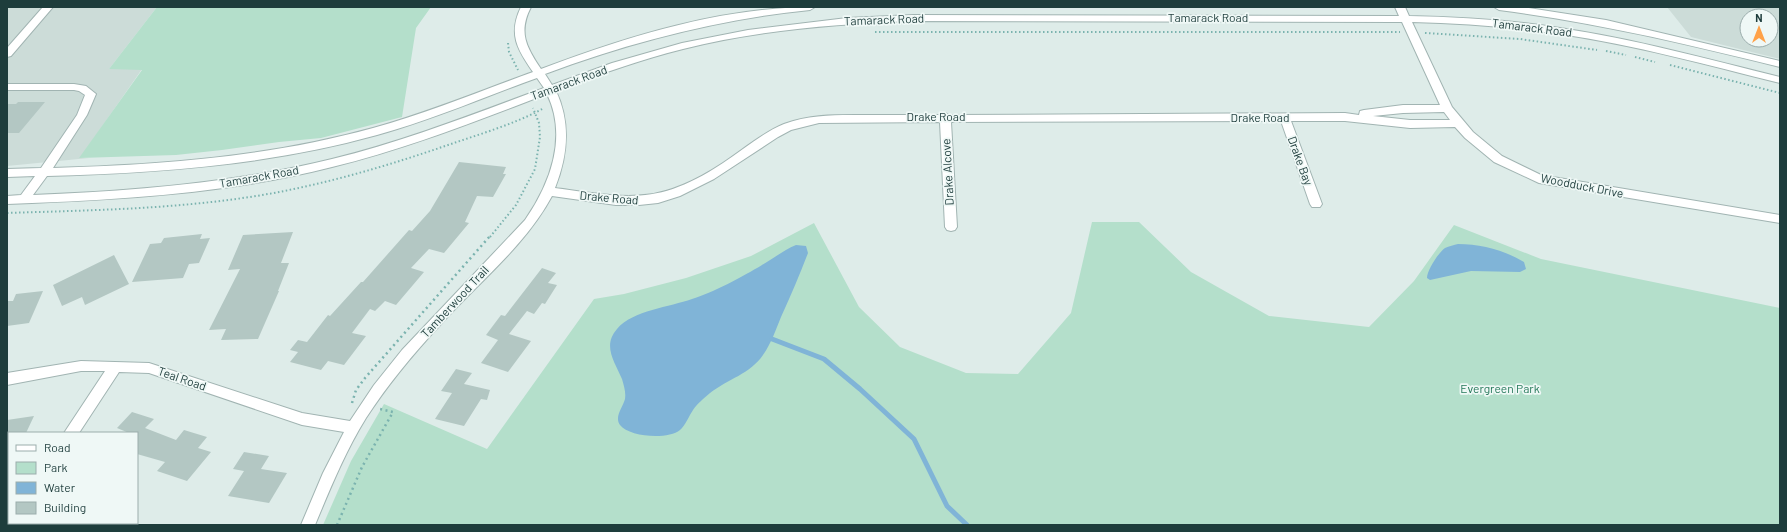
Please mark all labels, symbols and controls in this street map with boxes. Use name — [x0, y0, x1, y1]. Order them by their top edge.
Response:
north arrow — [1739, 8, 1779, 48]
street label: Tamarack Road — [1168, 10, 1248, 24]
street label: Tamarack Road — [843, 11, 924, 27]
text: N — [1755, 11, 1763, 24]
street label: Tamarack Road — [1491, 15, 1573, 39]
street label: Tamarack Road — [528, 62, 609, 102]
street label: Drake Road — [906, 109, 966, 123]
street label: Drake Road — [1230, 110, 1290, 124]
street label: Drake Bay — [1286, 134, 1316, 188]
street label: Drake Alcove — [938, 138, 956, 206]
street label: Tamarack Road — [218, 162, 300, 190]
street label: Woodduck Drive — [1540, 170, 1625, 200]
street label: Drake Road — [579, 187, 639, 207]
street label: Tamberwood Trail — [417, 262, 491, 340]
street label: Teal Road — [156, 363, 208, 393]
park label: Evergreen Park — [1460, 381, 1540, 395]
legend — [8, 432, 138, 524]
text: Road — [44, 440, 71, 454]
text: Park — [44, 460, 68, 474]
text: Water — [44, 480, 76, 494]
text: Building — [44, 500, 86, 514]

